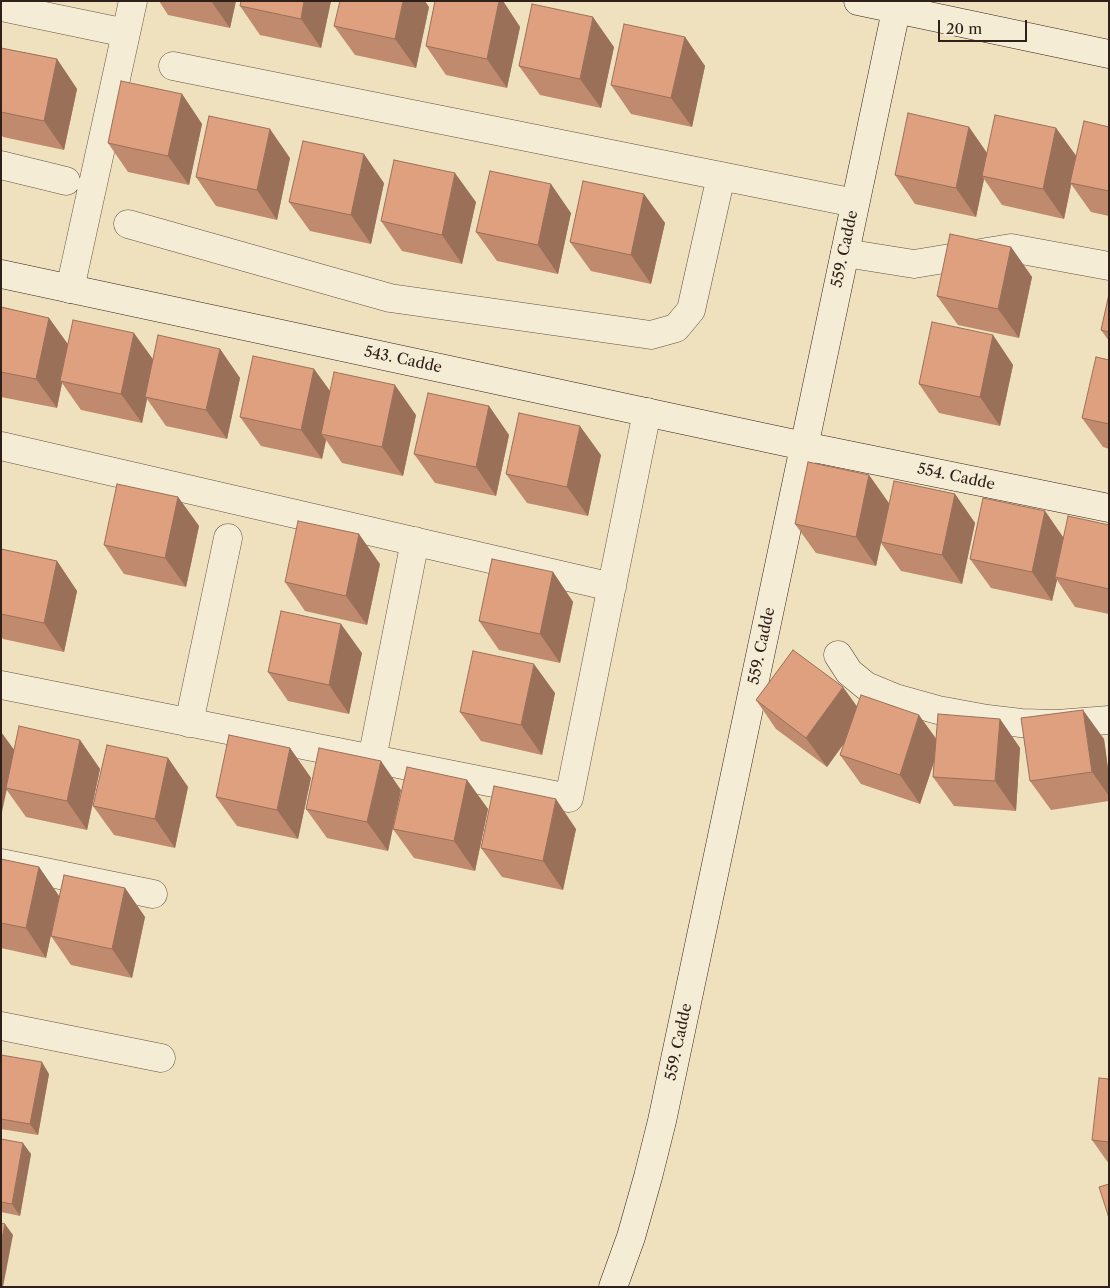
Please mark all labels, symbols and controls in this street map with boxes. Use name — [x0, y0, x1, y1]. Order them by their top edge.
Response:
scale bar — [940, 10, 1029, 42]
text: 20 m — [946, 19, 982, 38]
street label: 559. Cadde — [828, 209, 862, 289]
street label: 543. Cadde — [362, 343, 444, 377]
street label: 554. Cadde — [915, 460, 997, 494]
street label: 559. Cadde — [745, 606, 779, 686]
street label: 559. Cadde — [662, 1002, 696, 1082]

